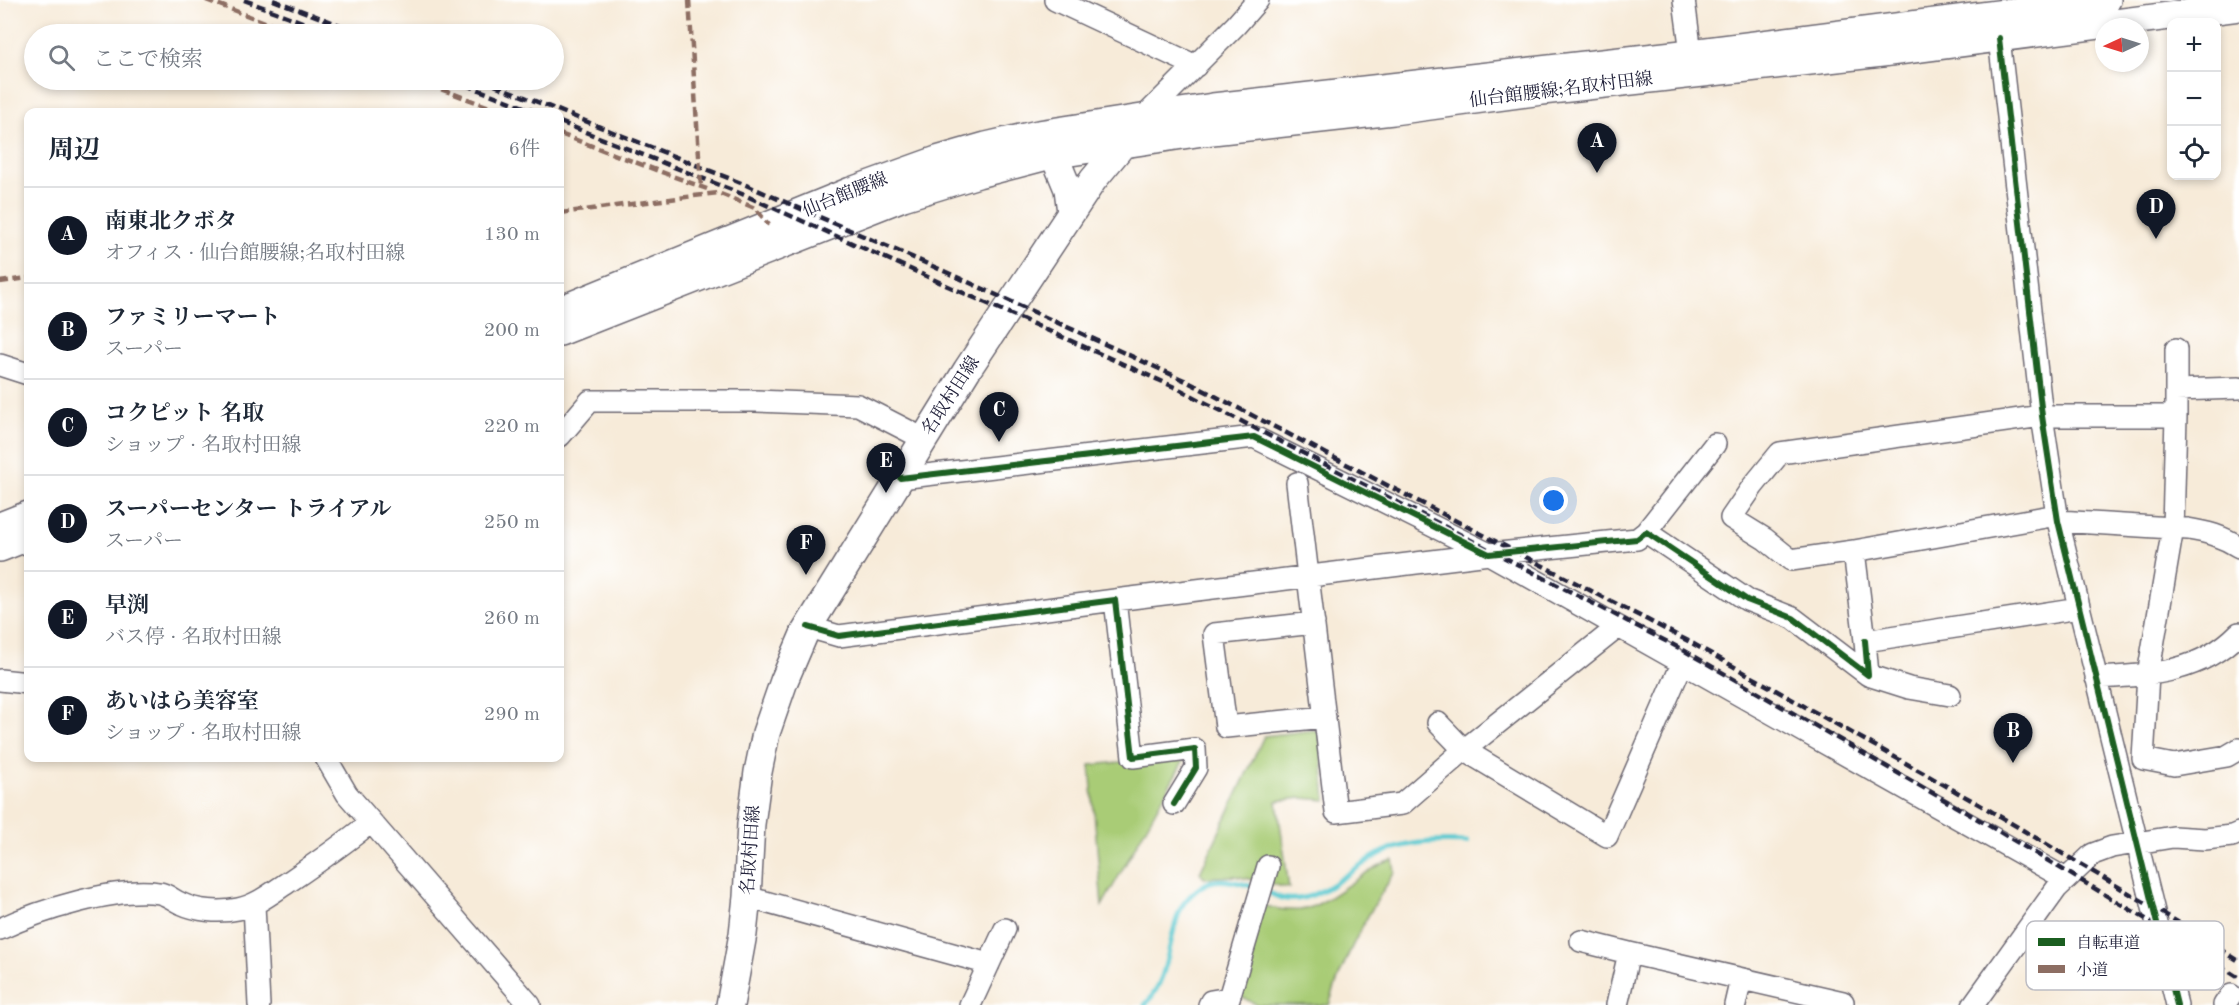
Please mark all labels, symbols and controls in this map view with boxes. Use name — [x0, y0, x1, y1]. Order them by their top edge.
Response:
north arrow — [2095, 18, 2149, 72]
map controls — [2167, 18, 2221, 180]
button: + — [2167, 18, 2221, 72]
search box — [24, 24, 564, 90]
icon: search — [45, 41, 78, 74]
text: ここで検索 — [93, 49, 203, 71]
street label: 仙台館腰線;名取村田線 — [1468, 68, 1654, 110]
button: − — [2167, 72, 2221, 126]
pin: A — [1578, 124, 1616, 173]
button: locate — [2167, 126, 2221, 180]
text: 周辺 — [48, 138, 100, 164]
text: 6件 — [508, 140, 540, 160]
street label: 仙台館腰線 — [799, 168, 890, 220]
pin: D — [2136, 190, 2176, 239]
text: 南東北クボタ — [105, 211, 237, 233]
text: A — [60, 225, 75, 245]
text: 130 m — [484, 225, 540, 245]
text: オフィス · 仙台館腰線;名取村田線 — [105, 244, 405, 264]
text: ファミリーマート — [105, 307, 281, 329]
text: B — [60, 321, 75, 341]
text: 200 m — [484, 321, 540, 341]
text: スーパー — [105, 340, 183, 360]
street label: 名取村田線 — [917, 352, 983, 439]
pin: C — [980, 392, 1018, 442]
text: コクピット 名取 — [105, 403, 264, 425]
text: C — [61, 417, 74, 437]
text: 220 m — [484, 417, 540, 437]
text: ショップ · 名取村田線 — [105, 436, 301, 456]
pin: E — [866, 444, 906, 493]
your location — [1539, 486, 1568, 515]
text: スーパーセンター トライアル — [105, 499, 391, 521]
text: D — [60, 513, 75, 533]
text: 250 m — [484, 513, 540, 533]
pin: F — [786, 526, 826, 575]
text: スーパー — [105, 532, 183, 552]
text: 早渕 — [105, 595, 149, 617]
text: E — [61, 609, 74, 629]
text: 260 m — [484, 609, 540, 629]
text: バス停 · 名取村田線 — [105, 628, 282, 648]
text: あいはら美容室 — [105, 691, 259, 713]
text: F — [61, 705, 74, 725]
text: 290 m — [484, 705, 540, 725]
pin: B — [1994, 714, 2032, 763]
text: ショップ · 名取村田線 — [105, 724, 301, 744]
street label: 名取村田線 — [737, 804, 763, 896]
legend — [2026, 921, 2224, 990]
text: 自転車道 — [2076, 934, 2140, 952]
text: 小道 — [2076, 961, 2108, 979]

